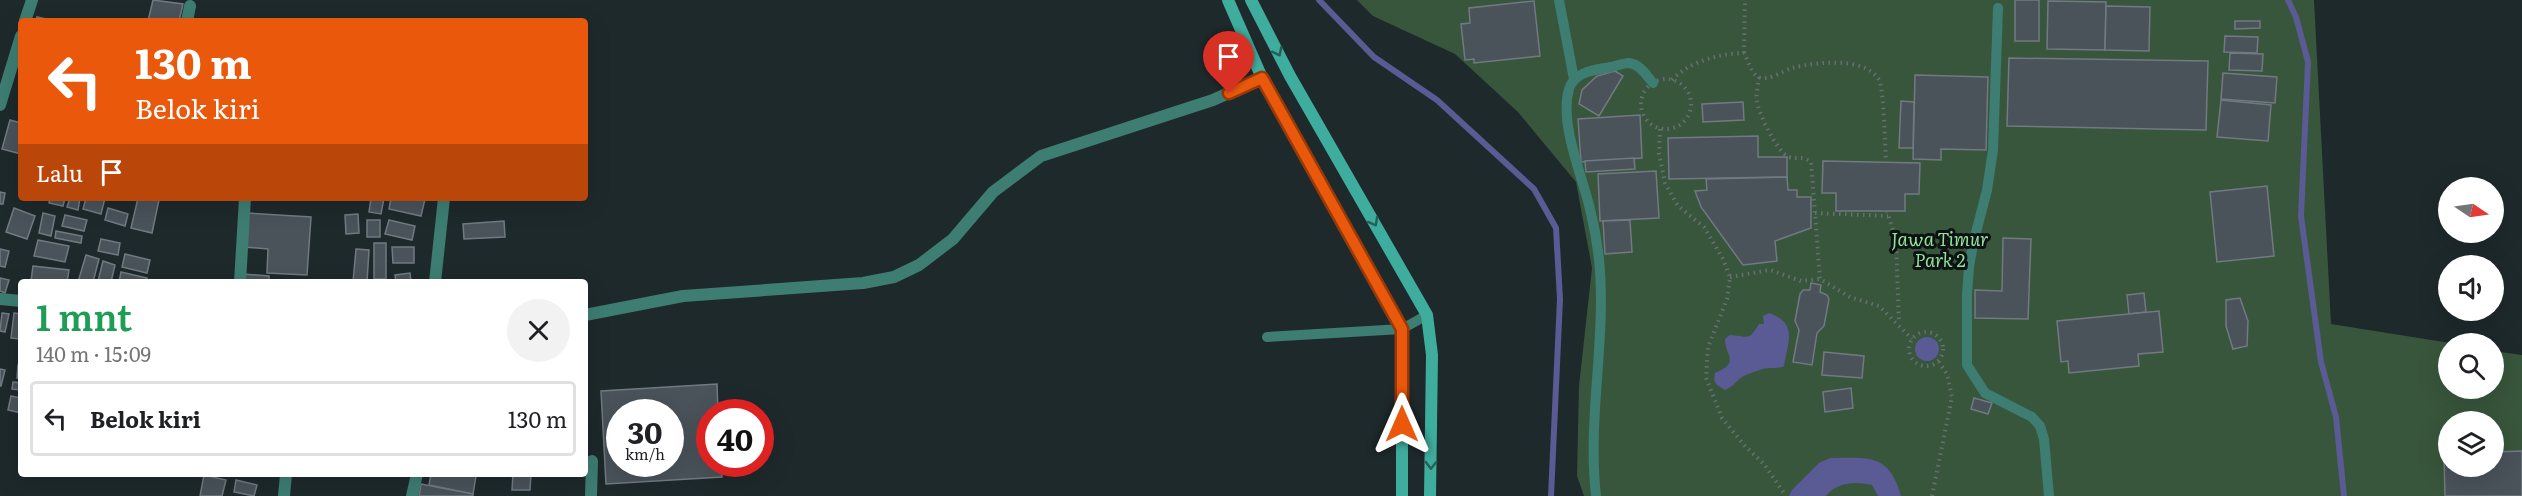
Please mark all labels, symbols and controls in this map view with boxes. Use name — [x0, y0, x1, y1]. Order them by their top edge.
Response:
text: 130 m — [135, 30, 252, 92]
pin — [1203, 31, 1254, 93]
icon: arrive — [1212, 40, 1245, 73]
icon: left — [36, 42, 114, 120]
one-way arrow — [1271, 46, 1282, 56]
text: Belok kiri — [135, 87, 260, 127]
text: Lalu — [36, 156, 83, 189]
icon: arrive — [95, 156, 128, 189]
north arrow — [2438, 177, 2504, 243]
map controls — [2438, 177, 2504, 477]
one-way arrow — [1367, 215, 1378, 226]
park label: Jawa Timur Park 2 — [1891, 225, 1989, 273]
button: sound — [2438, 255, 2504, 321]
text: 1 mnt — [36, 289, 132, 342]
button: close — [507, 299, 570, 362]
button: search — [2438, 333, 2504, 399]
text: 140 m · 15:09 — [36, 338, 151, 368]
position arrow — [1370, 392, 1434, 456]
speed limit sign: 40 — [696, 399, 774, 477]
icon: left — [39, 402, 72, 435]
text: Belok kiri — [90, 402, 201, 435]
text: 130 m — [508, 402, 567, 435]
text: 30 — [627, 409, 663, 453]
button: layers — [2438, 411, 2504, 477]
text: km/h — [625, 442, 665, 465]
one-way arrow — [1425, 461, 1437, 470]

